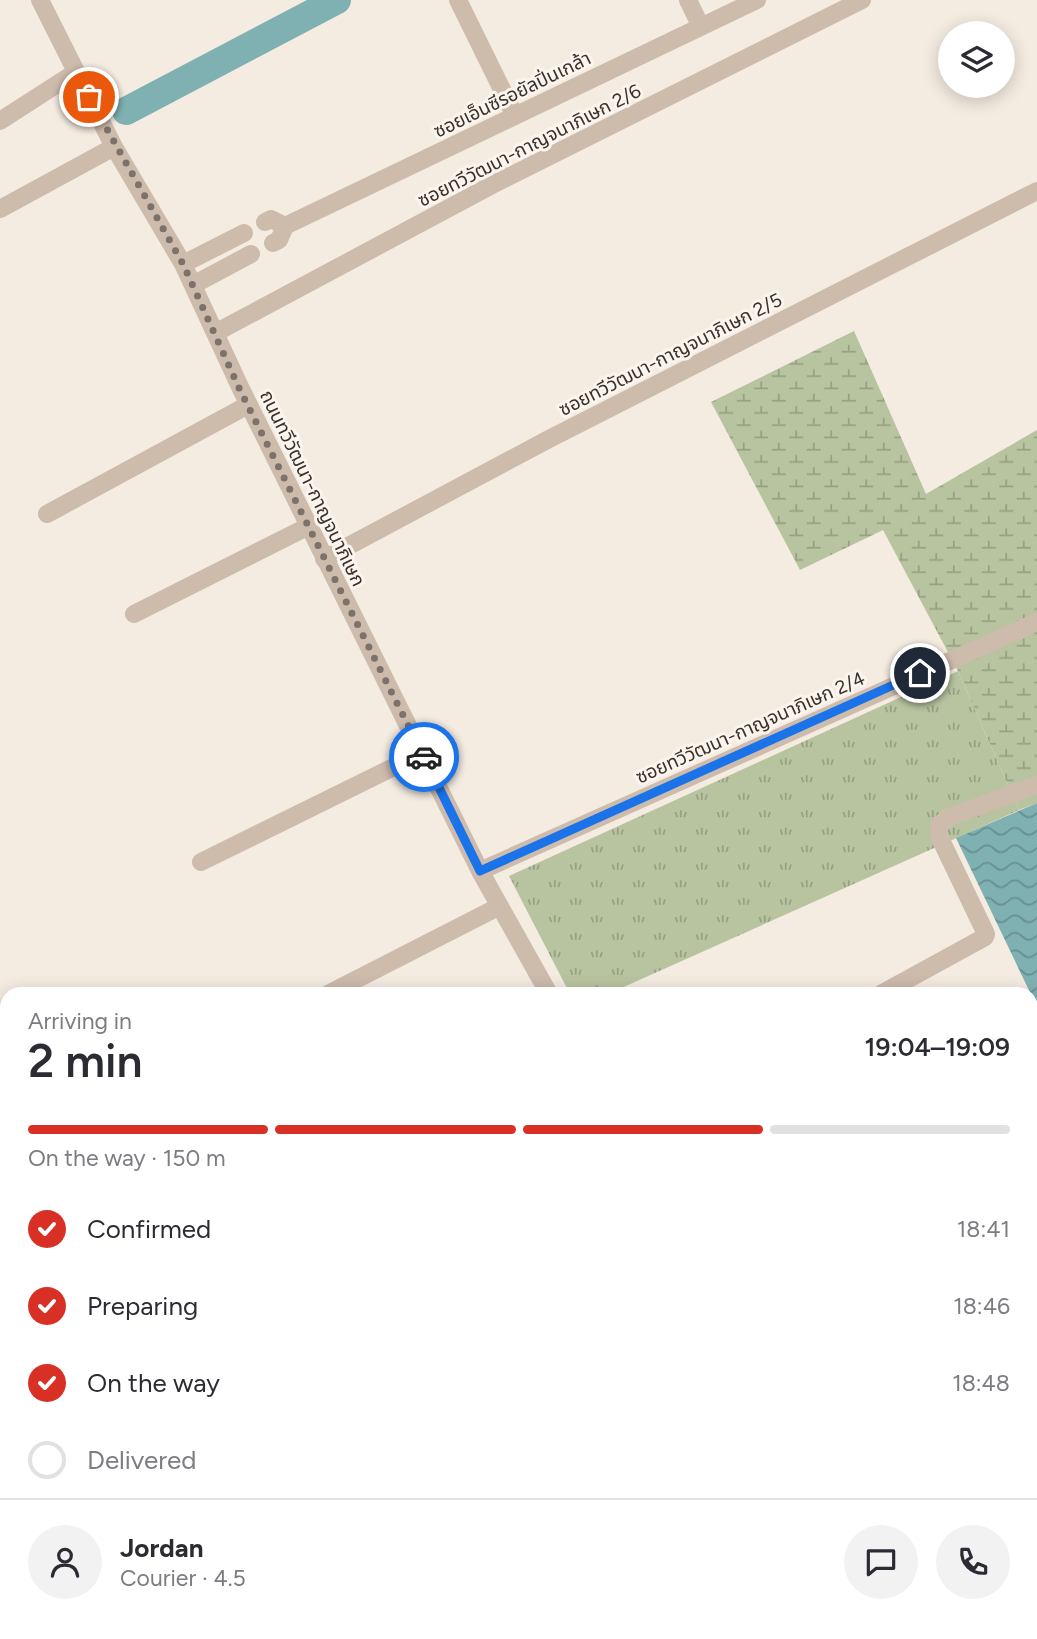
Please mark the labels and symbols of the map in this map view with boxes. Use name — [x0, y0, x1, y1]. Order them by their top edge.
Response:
street label: ซอยเอ็นซีรอยัลปิ่นเกล้า — [429, 46, 595, 143]
pin — [59, 67, 119, 127]
street label: ซอยทวีวัฒนา-กาญจนาภิเษก 2/6 — [414, 79, 645, 212]
street label: ซอยทวีวัฒนา-กาญจนาภิเษก 2/5 — [555, 288, 786, 421]
street label: ถนนทวีวัฒนา-กาญจนาภิเษก — [255, 386, 370, 590]
pin — [890, 643, 950, 703]
street label: ซอยทวีวัฒนา-กาญจนาภิเษก 2/4 — [632, 666, 868, 788]
courier — [389, 722, 459, 792]

